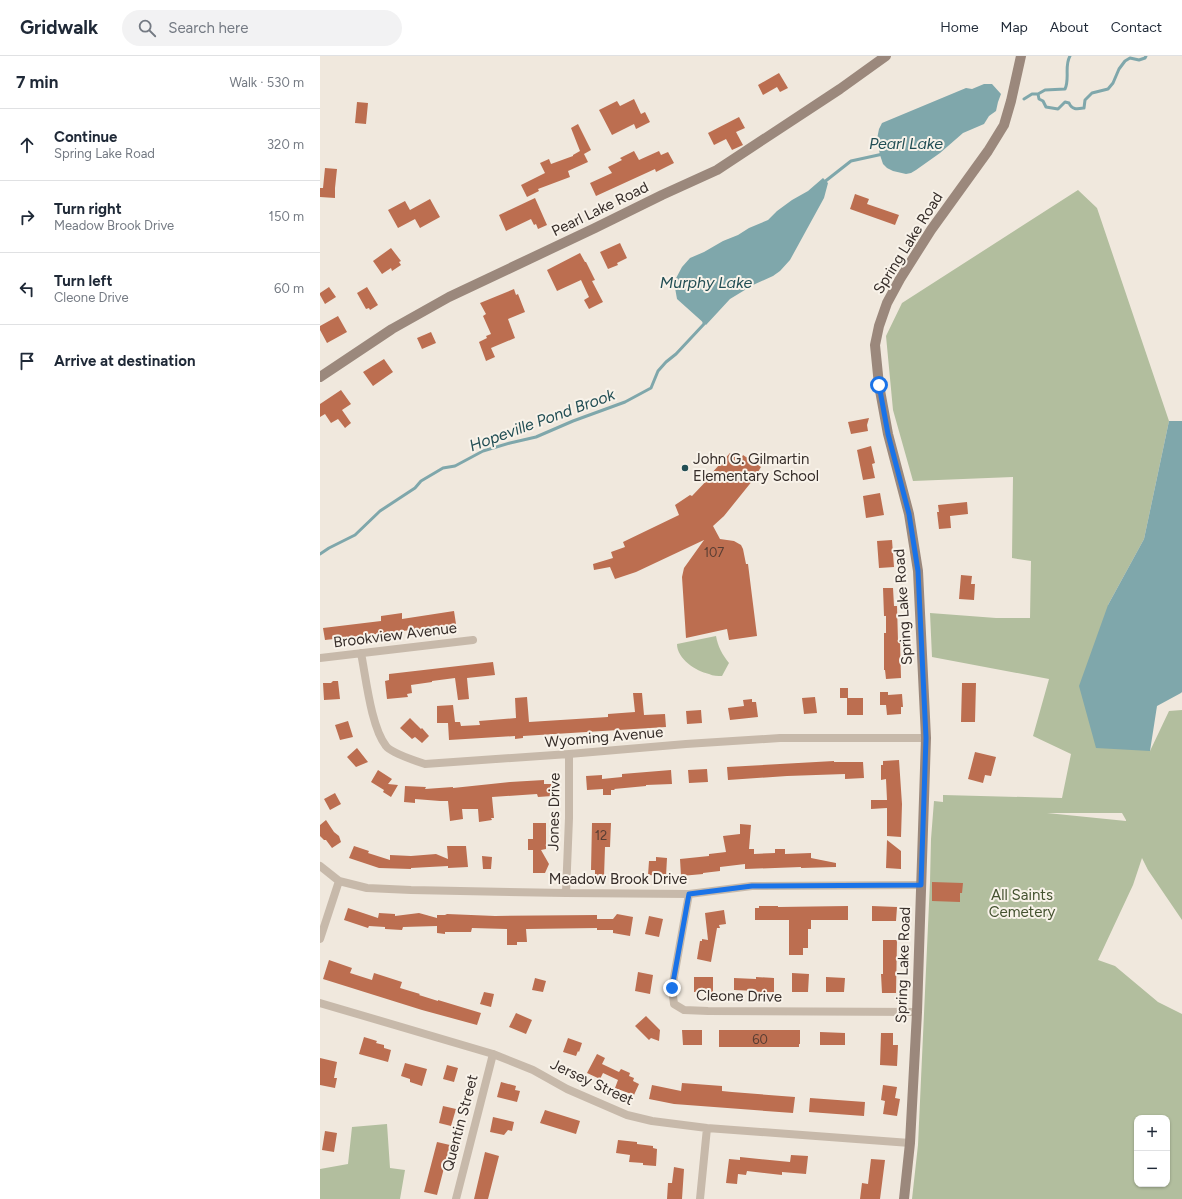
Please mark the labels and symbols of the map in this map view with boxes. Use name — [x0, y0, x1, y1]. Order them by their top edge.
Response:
water label: Pearl Lake — [869, 134, 943, 153]
street label: Pearl Lake Road — [549, 178, 651, 240]
street label: Spring Lake Road — [869, 189, 947, 297]
water label: Murphy Lake — [660, 273, 753, 292]
route start — [870, 376, 888, 394]
water label: Hopeville Pond Brook — [467, 384, 619, 455]
place label: John G. Gilmartin Elementary School — [693, 450, 819, 485]
marker: John G. Gilmartin Elementary School — [680, 463, 690, 473]
house number: 107 — [704, 545, 724, 560]
street label: Spring Lake Road — [890, 548, 916, 666]
street label: Brookview Avenue — [332, 618, 458, 652]
street label: Wyoming Avenue — [544, 723, 664, 751]
street label: Jones Drive — [544, 773, 564, 851]
house number: 12 — [595, 828, 607, 843]
street label: Meadow Brook Drive — [549, 870, 687, 888]
park label: All Saints Cemetery — [989, 886, 1055, 921]
street label: Spring Lake Road — [892, 906, 914, 1024]
route end — [663, 979, 681, 997]
street label: Cleone Drive — [696, 986, 782, 1006]
house number: 60 — [752, 1032, 768, 1047]
street label: Jersey Street — [548, 1055, 637, 1109]
street label: Quentin Street — [438, 1072, 482, 1174]

